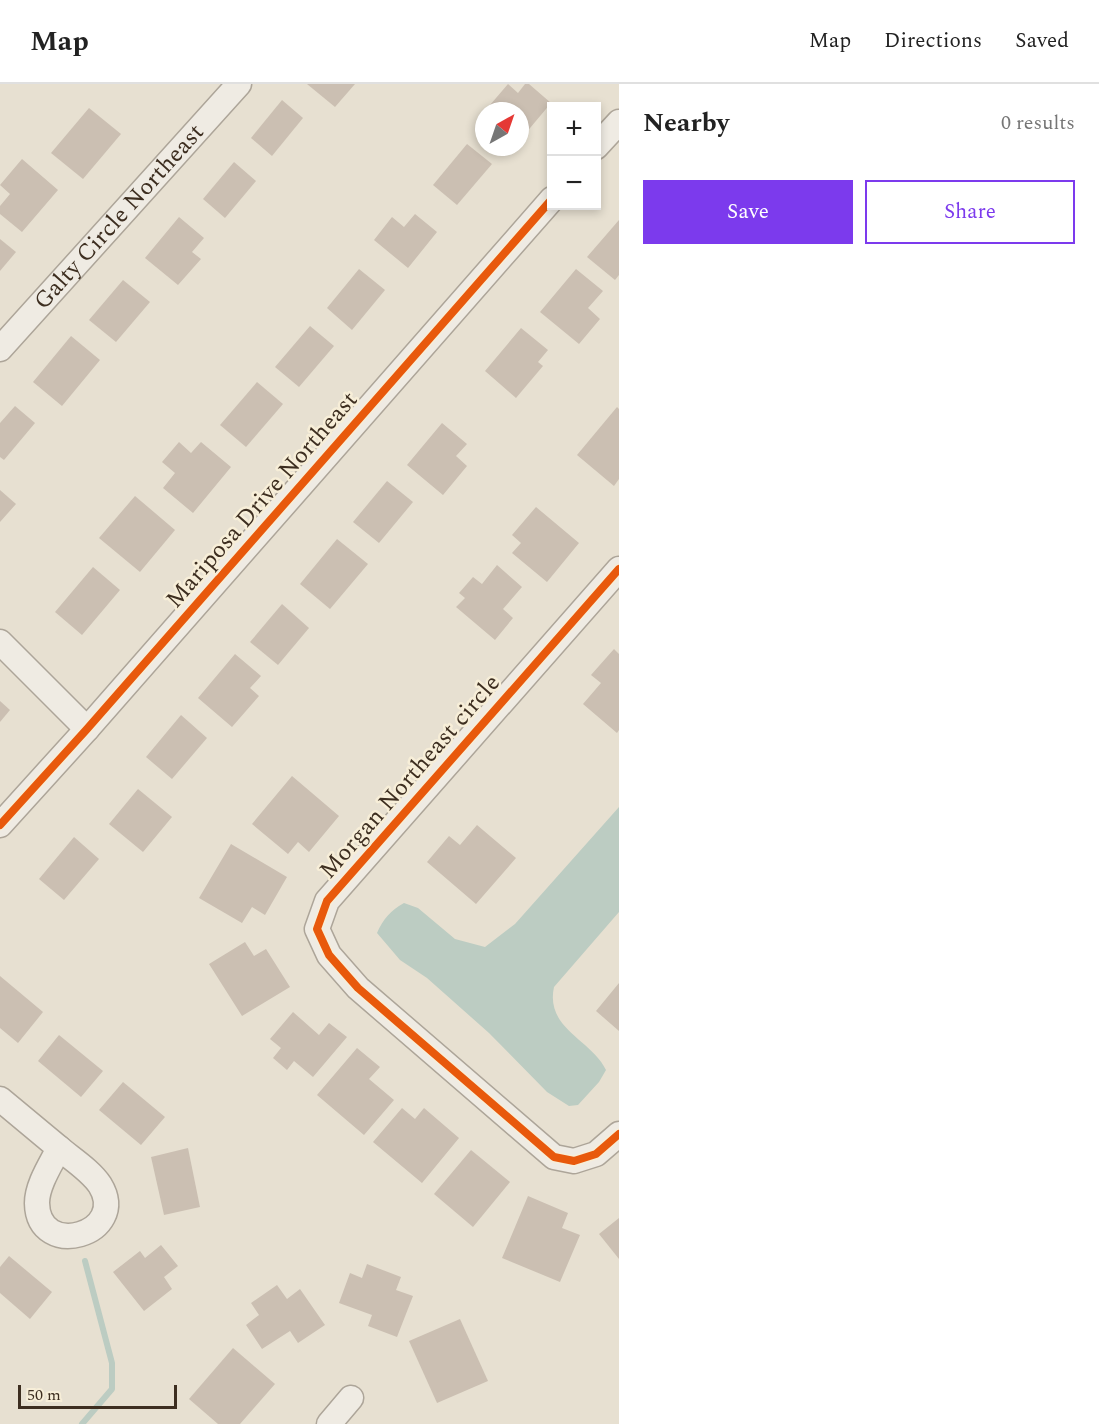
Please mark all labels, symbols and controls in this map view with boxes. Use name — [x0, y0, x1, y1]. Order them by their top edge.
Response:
text: Map — [30, 20, 89, 63]
text: Map — [809, 25, 851, 57]
text: Directions — [884, 25, 982, 57]
text: Saved — [1015, 25, 1069, 57]
north arrow — [475, 102, 529, 156]
map controls — [547, 102, 601, 210]
button: + — [547, 102, 601, 156]
text: Nearby — [643, 103, 729, 143]
text: 0 results — [1001, 108, 1075, 138]
street label: Galty Circle Northeast — [25, 116, 213, 318]
button: − — [547, 156, 601, 210]
button: Save — [643, 180, 853, 244]
button: Share — [865, 180, 1075, 244]
street label: Mariposa Drive Northeast — [157, 383, 367, 617]
street label: Morgan Northeast circle — [311, 667, 509, 887]
scale bar — [18, 1382, 177, 1410]
text: 50 m — [27, 1383, 61, 1407]

